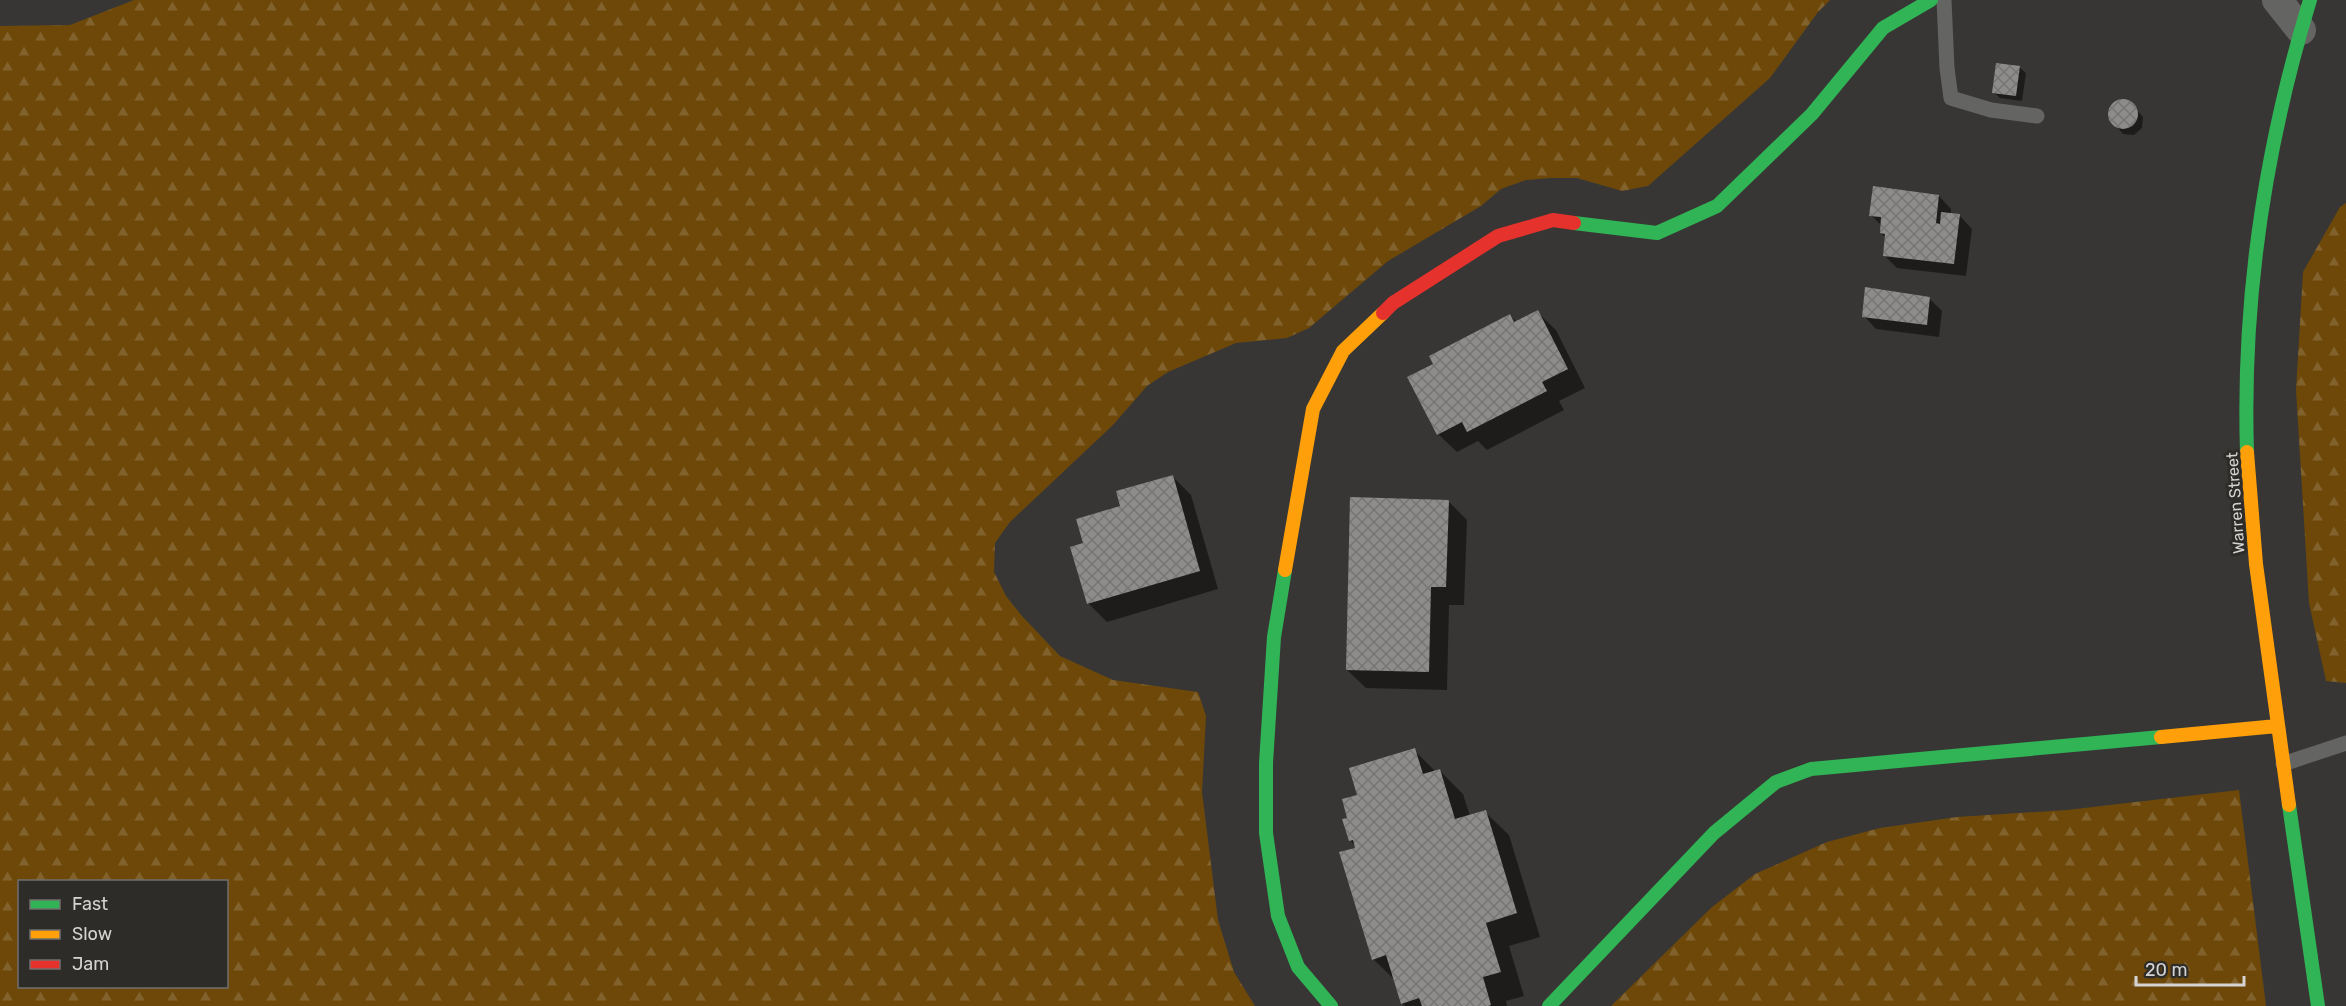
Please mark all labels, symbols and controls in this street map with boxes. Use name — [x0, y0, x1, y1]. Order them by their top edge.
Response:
street label: Warren Street — [2222, 451, 2249, 555]
legend — [18, 880, 228, 988]
text: Fast — [72, 893, 108, 915]
text: Slow — [72, 923, 112, 945]
scale bar — [2136, 949, 2244, 987]
text: Jam — [72, 953, 109, 975]
text: 20 m — [2145, 959, 2187, 981]

